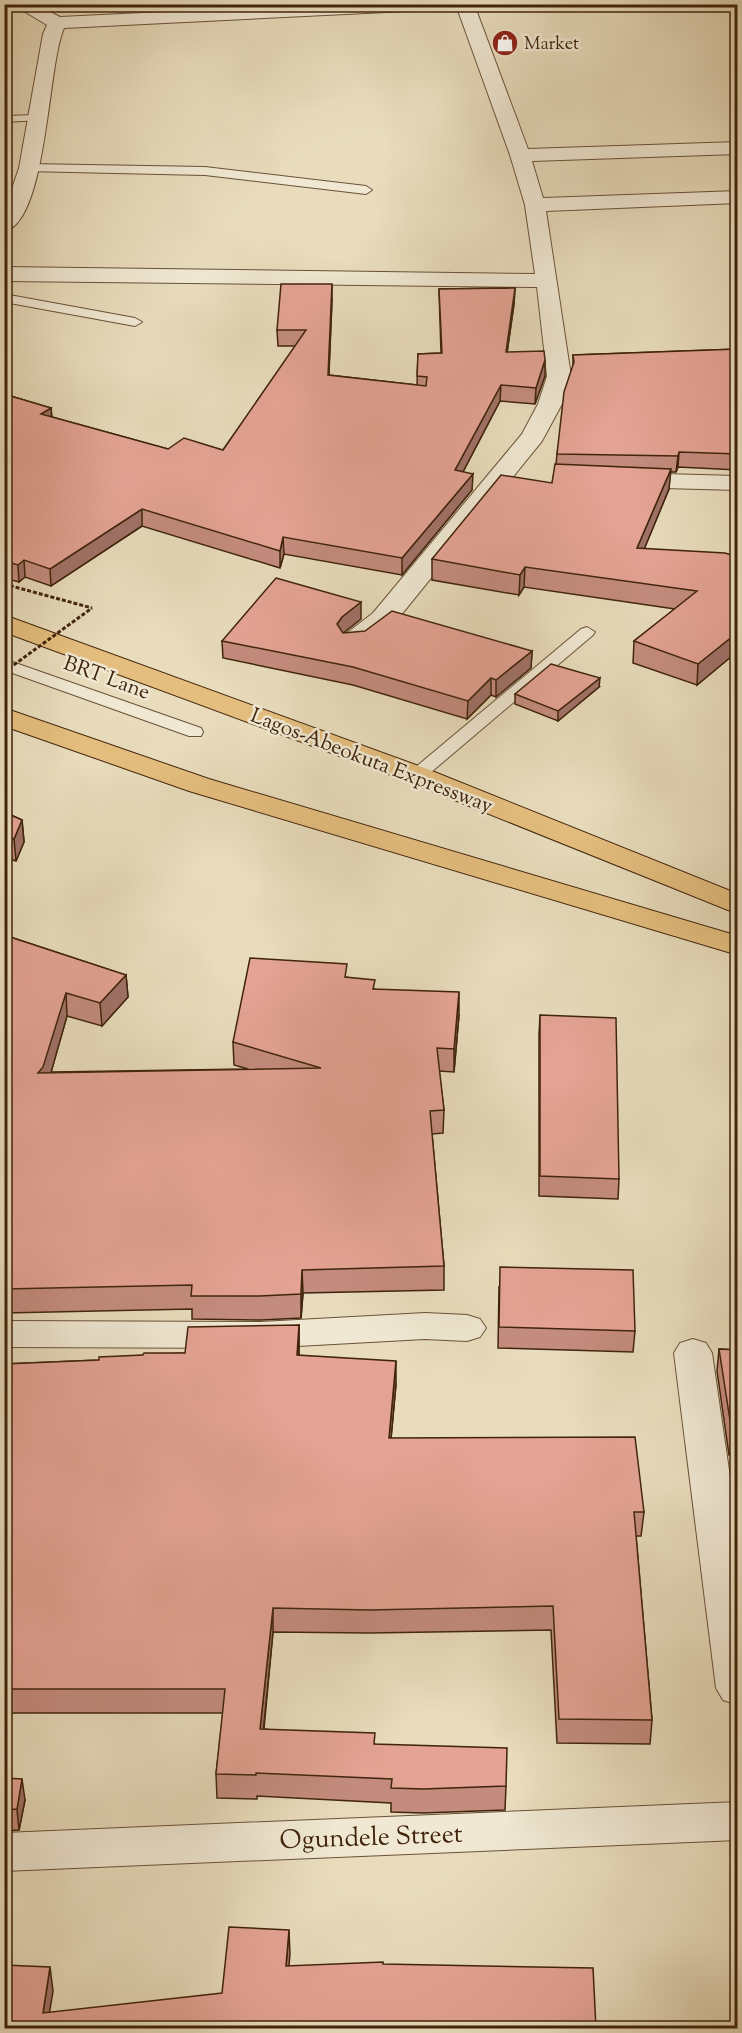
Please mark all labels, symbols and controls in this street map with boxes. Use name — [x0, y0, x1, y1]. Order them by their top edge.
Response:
shop icon: Market — [490, 28, 520, 58]
place label: Market — [524, 32, 579, 58]
street label: BRT Lane — [59, 649, 154, 708]
street label: Lagos-Abeokuta Expressway — [246, 702, 497, 822]
street label: Ogundele Street — [279, 1817, 463, 1860]

